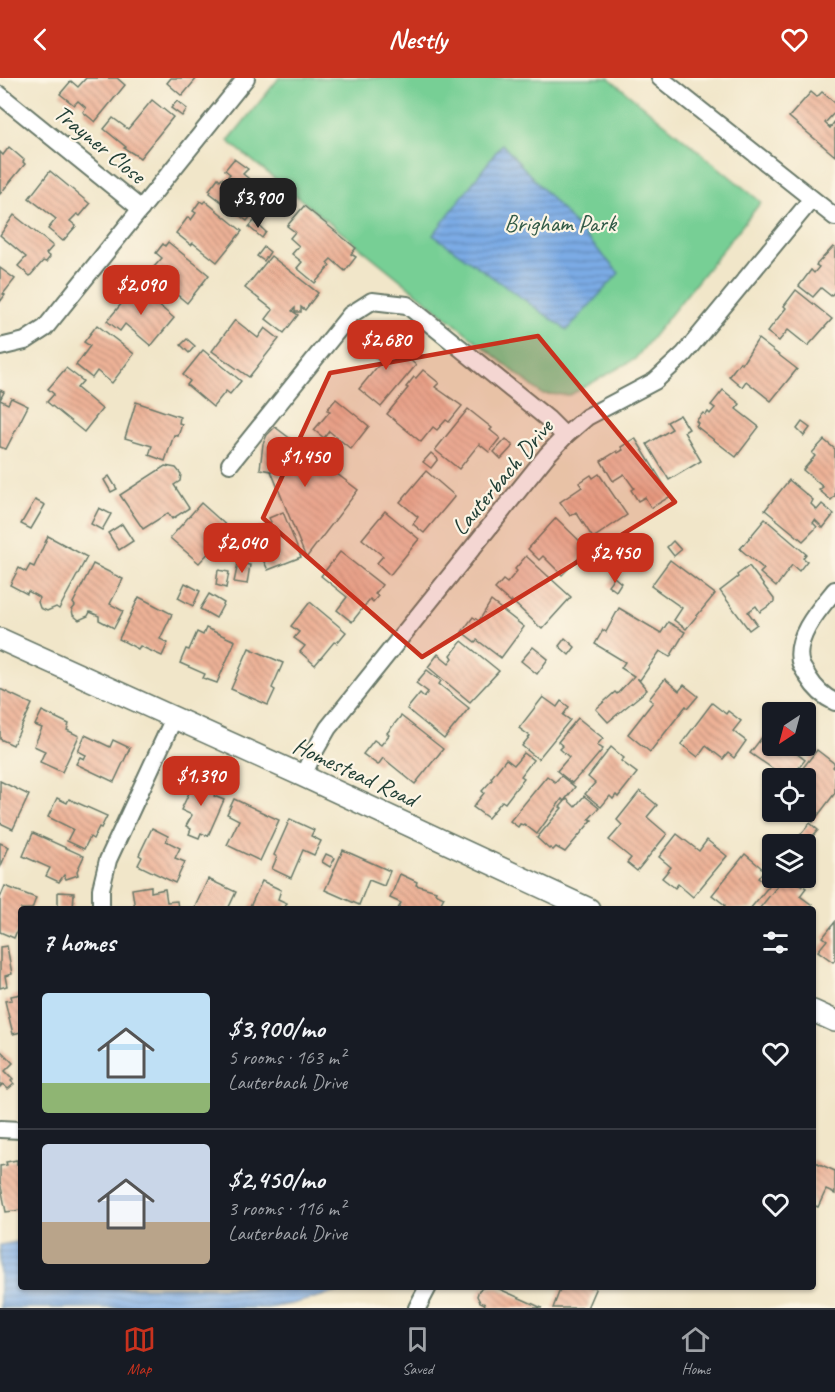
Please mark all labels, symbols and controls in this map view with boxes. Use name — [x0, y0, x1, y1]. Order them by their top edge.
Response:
text: Nestly — [388, 22, 447, 56]
icon: back — [24, 23, 57, 56]
icon: heart — [778, 23, 811, 56]
street label: Trayner Close — [48, 98, 154, 191]
pin: $3,900 — [209, 178, 307, 229]
text: $3,900 — [234, 185, 282, 210]
park label: Brigham Park — [504, 208, 618, 238]
pin: $2,090 — [92, 265, 190, 316]
text: $2,090 — [117, 272, 165, 297]
pin: $2,680 — [337, 320, 435, 371]
text: $2,680 — [361, 327, 411, 352]
street label: Lauterbach Drive — [445, 411, 561, 541]
pin: $1,450 — [256, 437, 354, 488]
text: $1,450 — [281, 444, 329, 469]
pin: $2,040 — [193, 523, 291, 574]
text: $2,040 — [218, 530, 266, 555]
pin: $2,450 — [566, 533, 664, 584]
text: $2,450 — [591, 540, 639, 565]
north arrow — [762, 702, 816, 756]
map controls — [762, 702, 816, 888]
street label: Homestead Road — [288, 730, 425, 815]
pin: $1,390 — [152, 756, 250, 807]
text: $1,390 — [177, 763, 225, 788]
button: locate — [762, 768, 816, 822]
button: layers — [762, 834, 816, 888]
text: 7 homes — [42, 926, 115, 959]
icon: filters — [759, 926, 792, 959]
text: $3,900/mo — [228, 1012, 325, 1045]
icon: home — [90, 1017, 162, 1089]
icon: heart — [759, 1037, 792, 1070]
text: 5 rooms · 163 m² — [228, 1045, 345, 1070]
text: Lauterbach Drive — [228, 1070, 347, 1095]
text: $2,450/mo — [228, 1163, 325, 1196]
icon: home — [90, 1168, 162, 1240]
icon: heart — [759, 1188, 792, 1221]
text: 3 rooms · 116 m² — [228, 1196, 345, 1221]
text: Lauterbach Drive — [228, 1221, 347, 1246]
tab: Map — [123, 1323, 156, 1379]
tab: Saved — [401, 1323, 434, 1379]
tab: Home — [679, 1323, 712, 1379]

